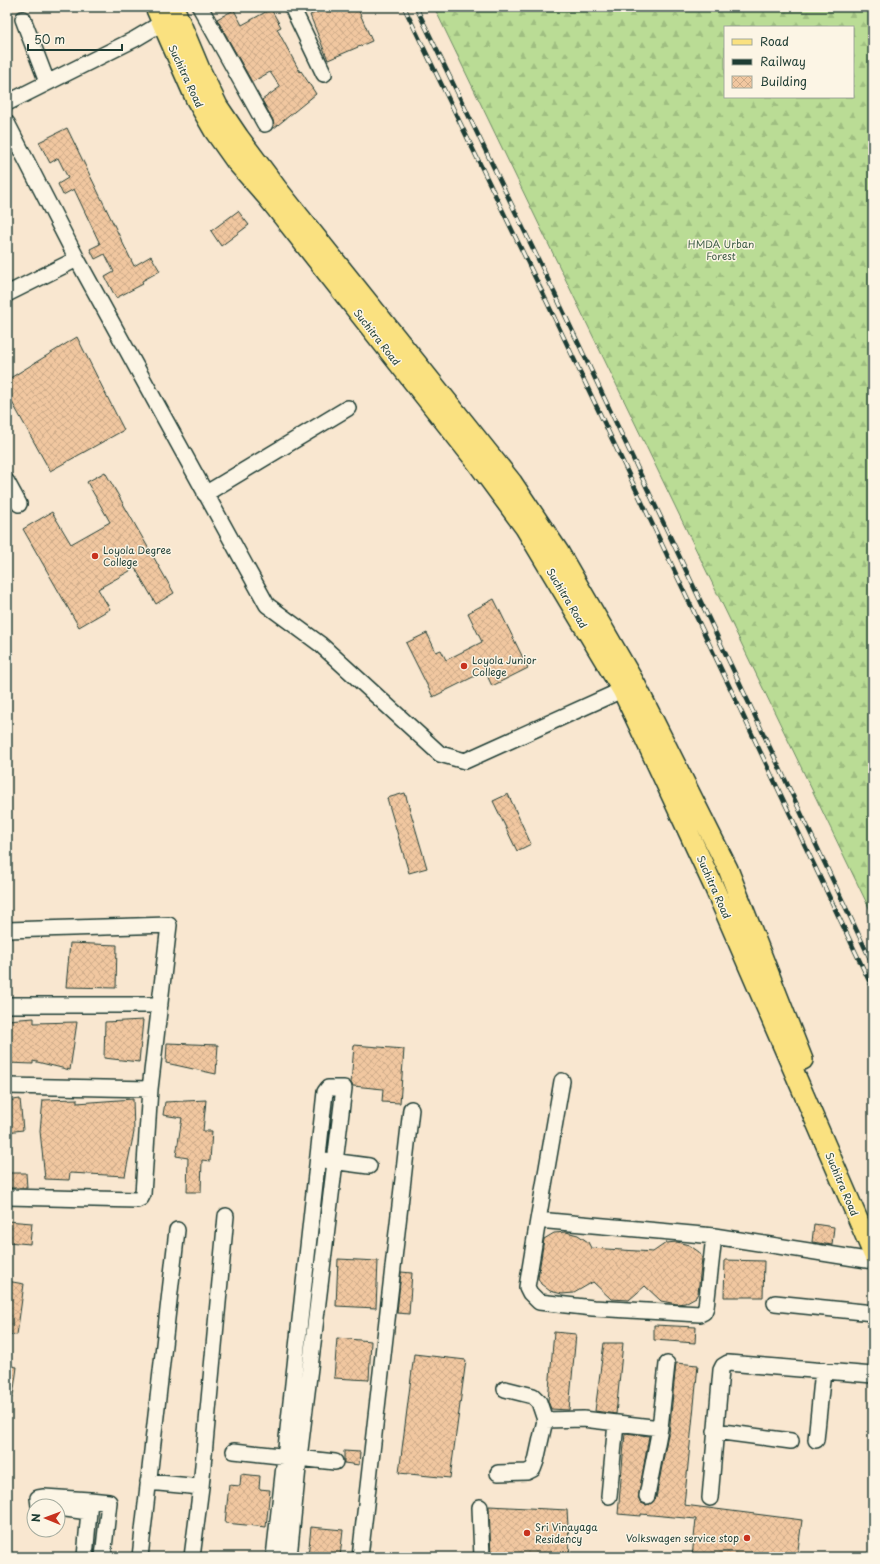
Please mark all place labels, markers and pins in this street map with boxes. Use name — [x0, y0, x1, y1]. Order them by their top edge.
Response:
place label: Loyola Degree College — [103, 542, 172, 569]
marker: Loyola Degree College — [90, 551, 100, 561]
place label: Loyola Junior College — [472, 652, 537, 679]
marker: Loyola Junior College — [459, 661, 469, 671]
place label: Sri Vinayaga Residency — [535, 1519, 598, 1546]
marker: Sri Vinayaga Residency — [522, 1528, 532, 1538]
place label: Volkswagen service stop — [626, 1530, 739, 1545]
marker: Volkswagen service stop — [742, 1533, 752, 1543]

